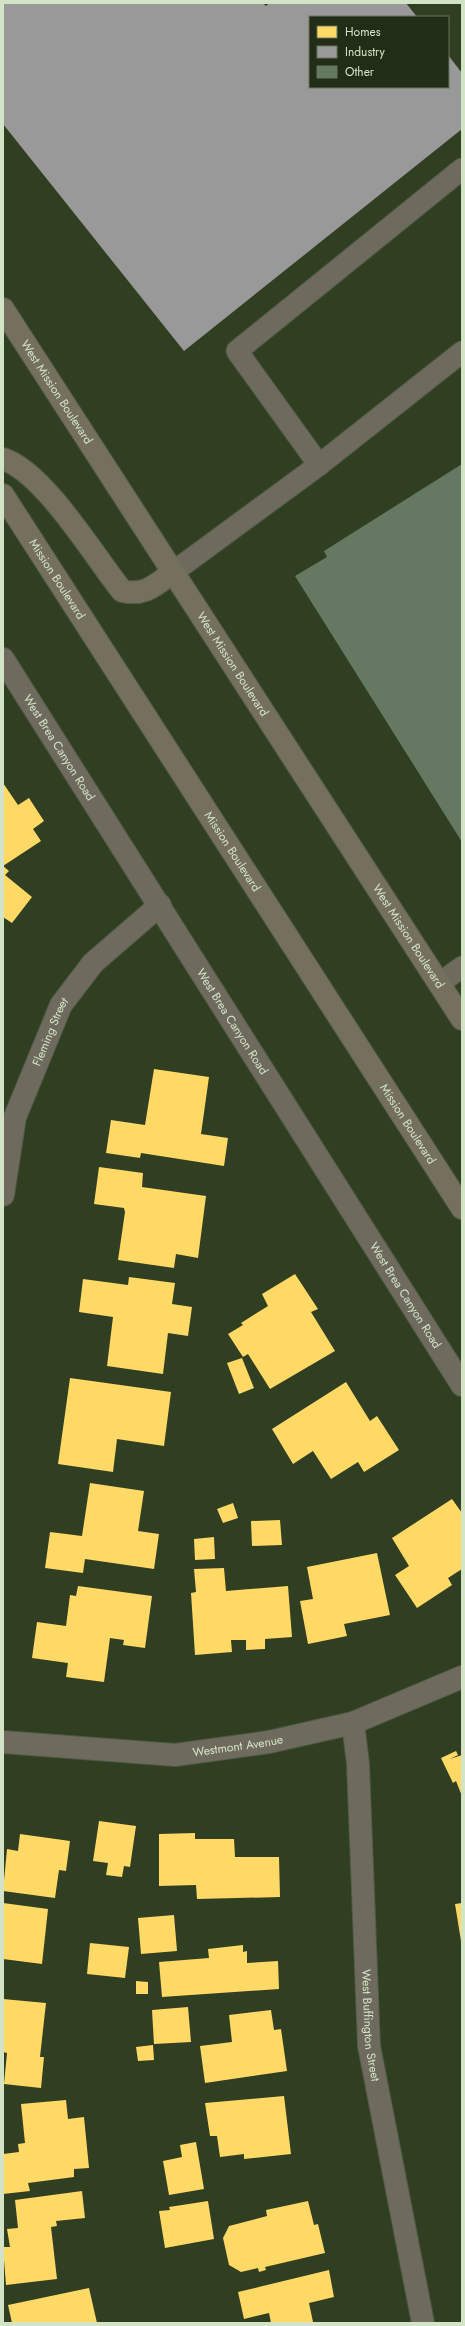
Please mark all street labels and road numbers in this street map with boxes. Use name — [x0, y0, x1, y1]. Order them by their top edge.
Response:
street label: West Mission Boulevard — [16, 336, 97, 448]
street label: Mission Boulevard — [25, 535, 90, 623]
street label: West Mission Boulevard — [192, 609, 273, 720]
street label: West Brea Canyon Road — [19, 691, 99, 804]
street label: Mission Boulevard — [200, 808, 265, 895]
street label: West Mission Boulevard — [368, 881, 449, 992]
street label: West Brea Canyon Road — [192, 965, 273, 1078]
street label: Fleming Street — [28, 994, 73, 1069]
street label: Mission Boulevard — [375, 1080, 441, 1168]
street label: West Brea Canyon Road — [365, 1239, 446, 1352]
street label: Westmont Avenue — [192, 1730, 285, 1761]
street label: West Buffington Street — [357, 1969, 385, 2083]

